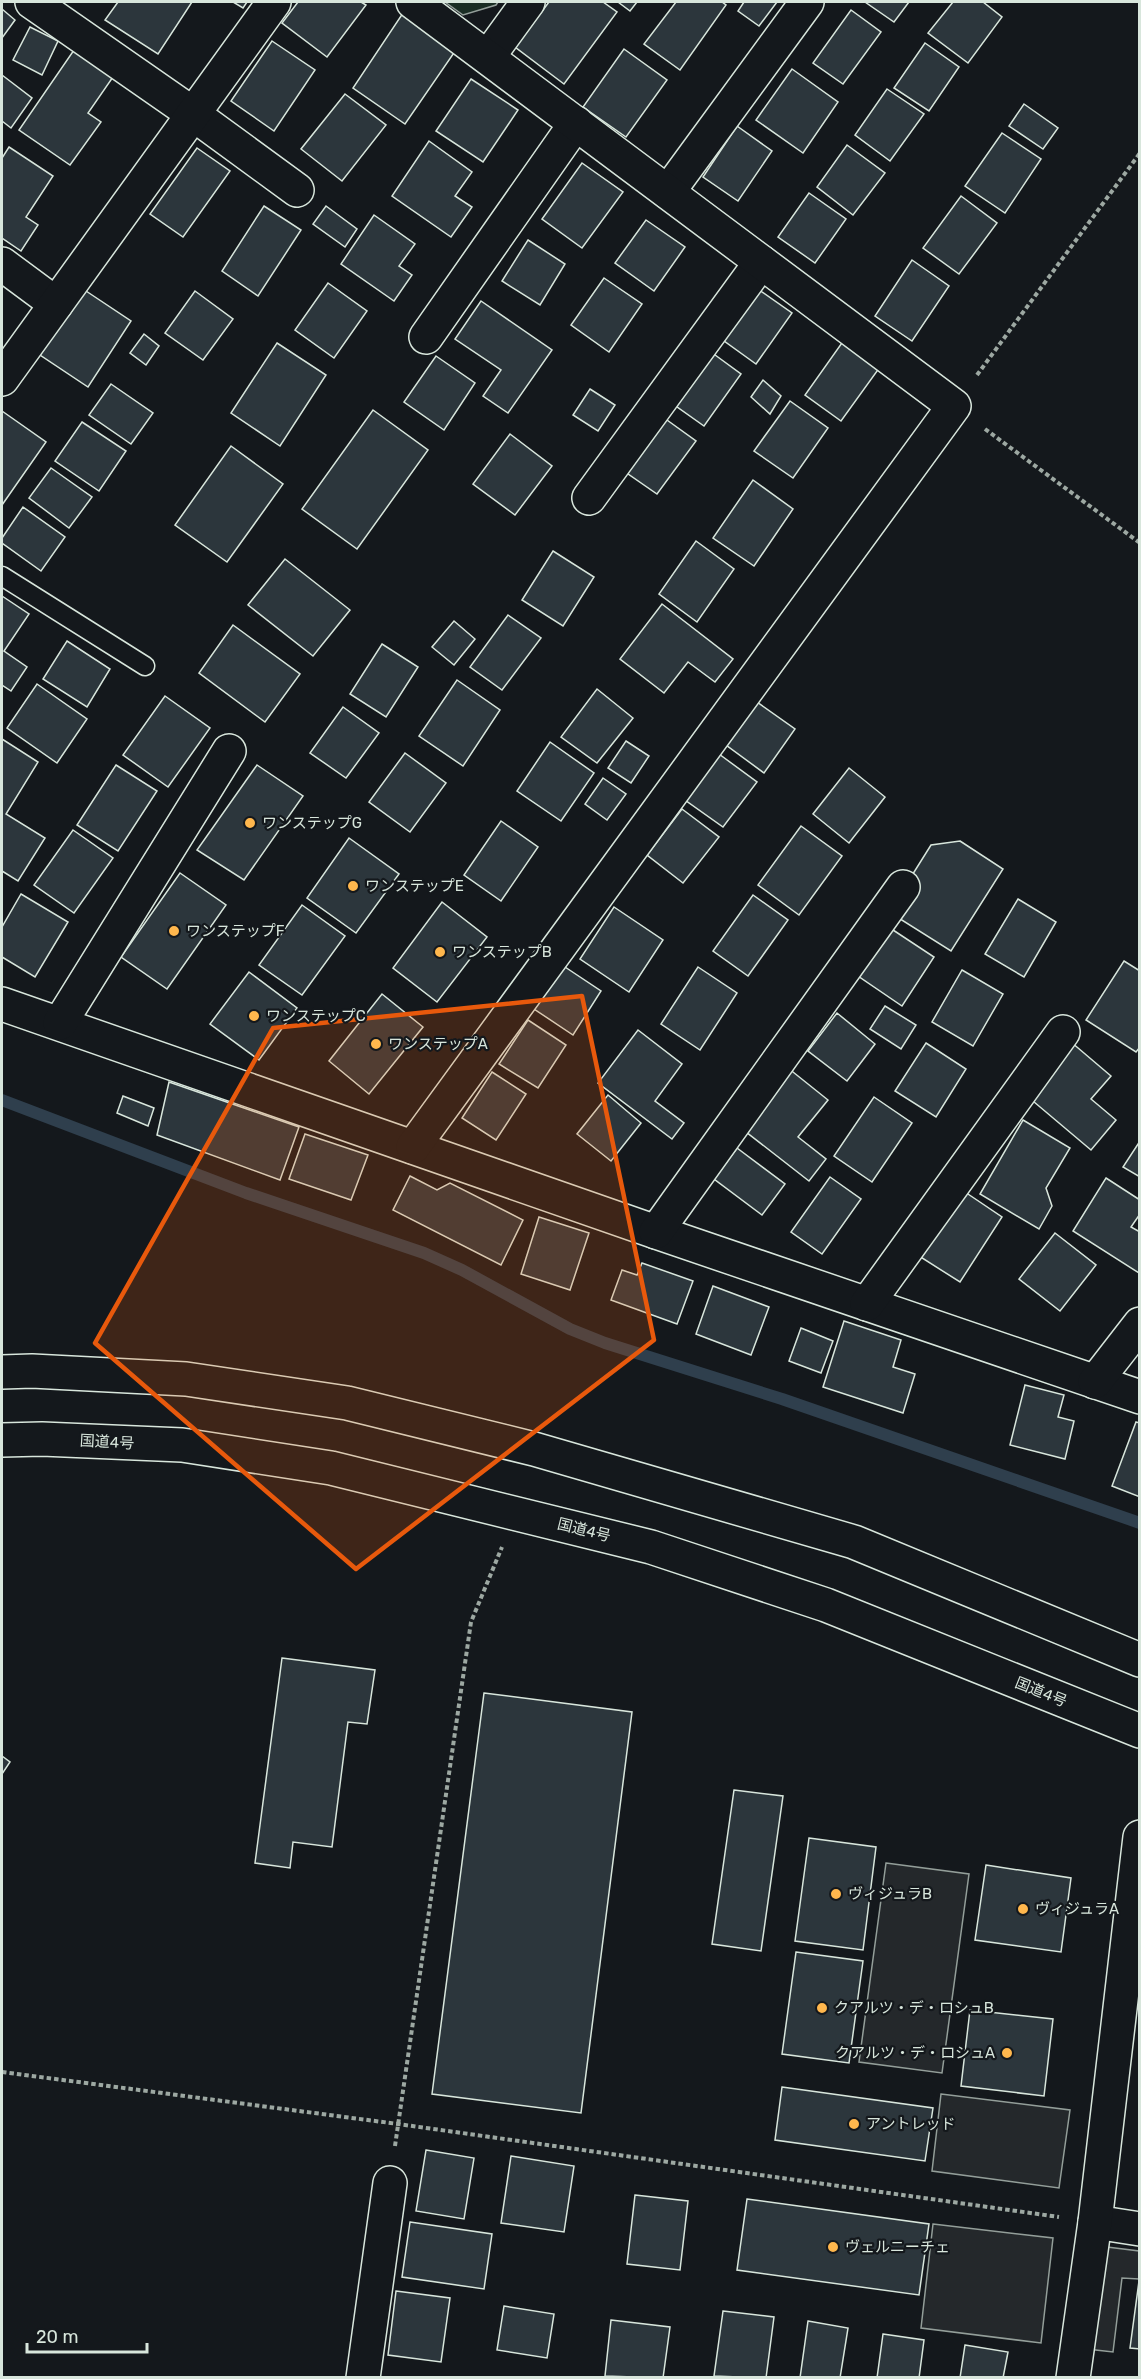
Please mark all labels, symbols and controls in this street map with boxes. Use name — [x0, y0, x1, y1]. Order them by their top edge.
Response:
place label: ワンステップG — [262, 814, 362, 832]
marker: ワンステップG — [243, 816, 257, 830]
place label: ワンステップE — [365, 877, 464, 895]
marker: ワンステップE — [346, 879, 360, 893]
place label: ワンステップF — [186, 922, 285, 940]
marker: ワンステップF — [167, 924, 181, 938]
place label: ワンステップB — [452, 943, 552, 961]
marker: ワンステップB — [433, 945, 447, 959]
place label: ワンステップC — [266, 1007, 366, 1025]
marker: ワンステップC — [247, 1009, 261, 1023]
place label: ワンステップA — [388, 1035, 488, 1053]
marker: ワンステップA — [369, 1037, 383, 1051]
street label: 国道4号 — [79, 1432, 135, 1452]
street label: 国道4号 — [555, 1515, 613, 1545]
street label: 国道4号 — [1012, 1673, 1070, 1711]
place label: ヴィジュラB — [848, 1885, 932, 1903]
marker: ヴィジュラB — [829, 1887, 843, 1901]
place label: ヴィジュラA — [1035, 1900, 1119, 1918]
marker: ヴィジュラA — [1016, 1902, 1030, 1916]
place label: クアルツ・デ・ロシュB — [834, 1999, 994, 2017]
marker: クアルツ・デ・ロシュB — [815, 2001, 829, 2015]
place label: クアルツ・デ・ロシュA — [835, 2044, 995, 2062]
marker: クアルツ・デ・ロシュA — [1000, 2046, 1014, 2060]
place label: アントレッド — [866, 2115, 955, 2133]
marker: アントレッド — [847, 2117, 861, 2131]
place label: ヴェルニーチェ — [845, 2238, 950, 2256]
marker: ヴェルニーチェ — [826, 2240, 840, 2254]
scale bar — [27, 2316, 147, 2354]
text: 20 m — [36, 2326, 78, 2348]

